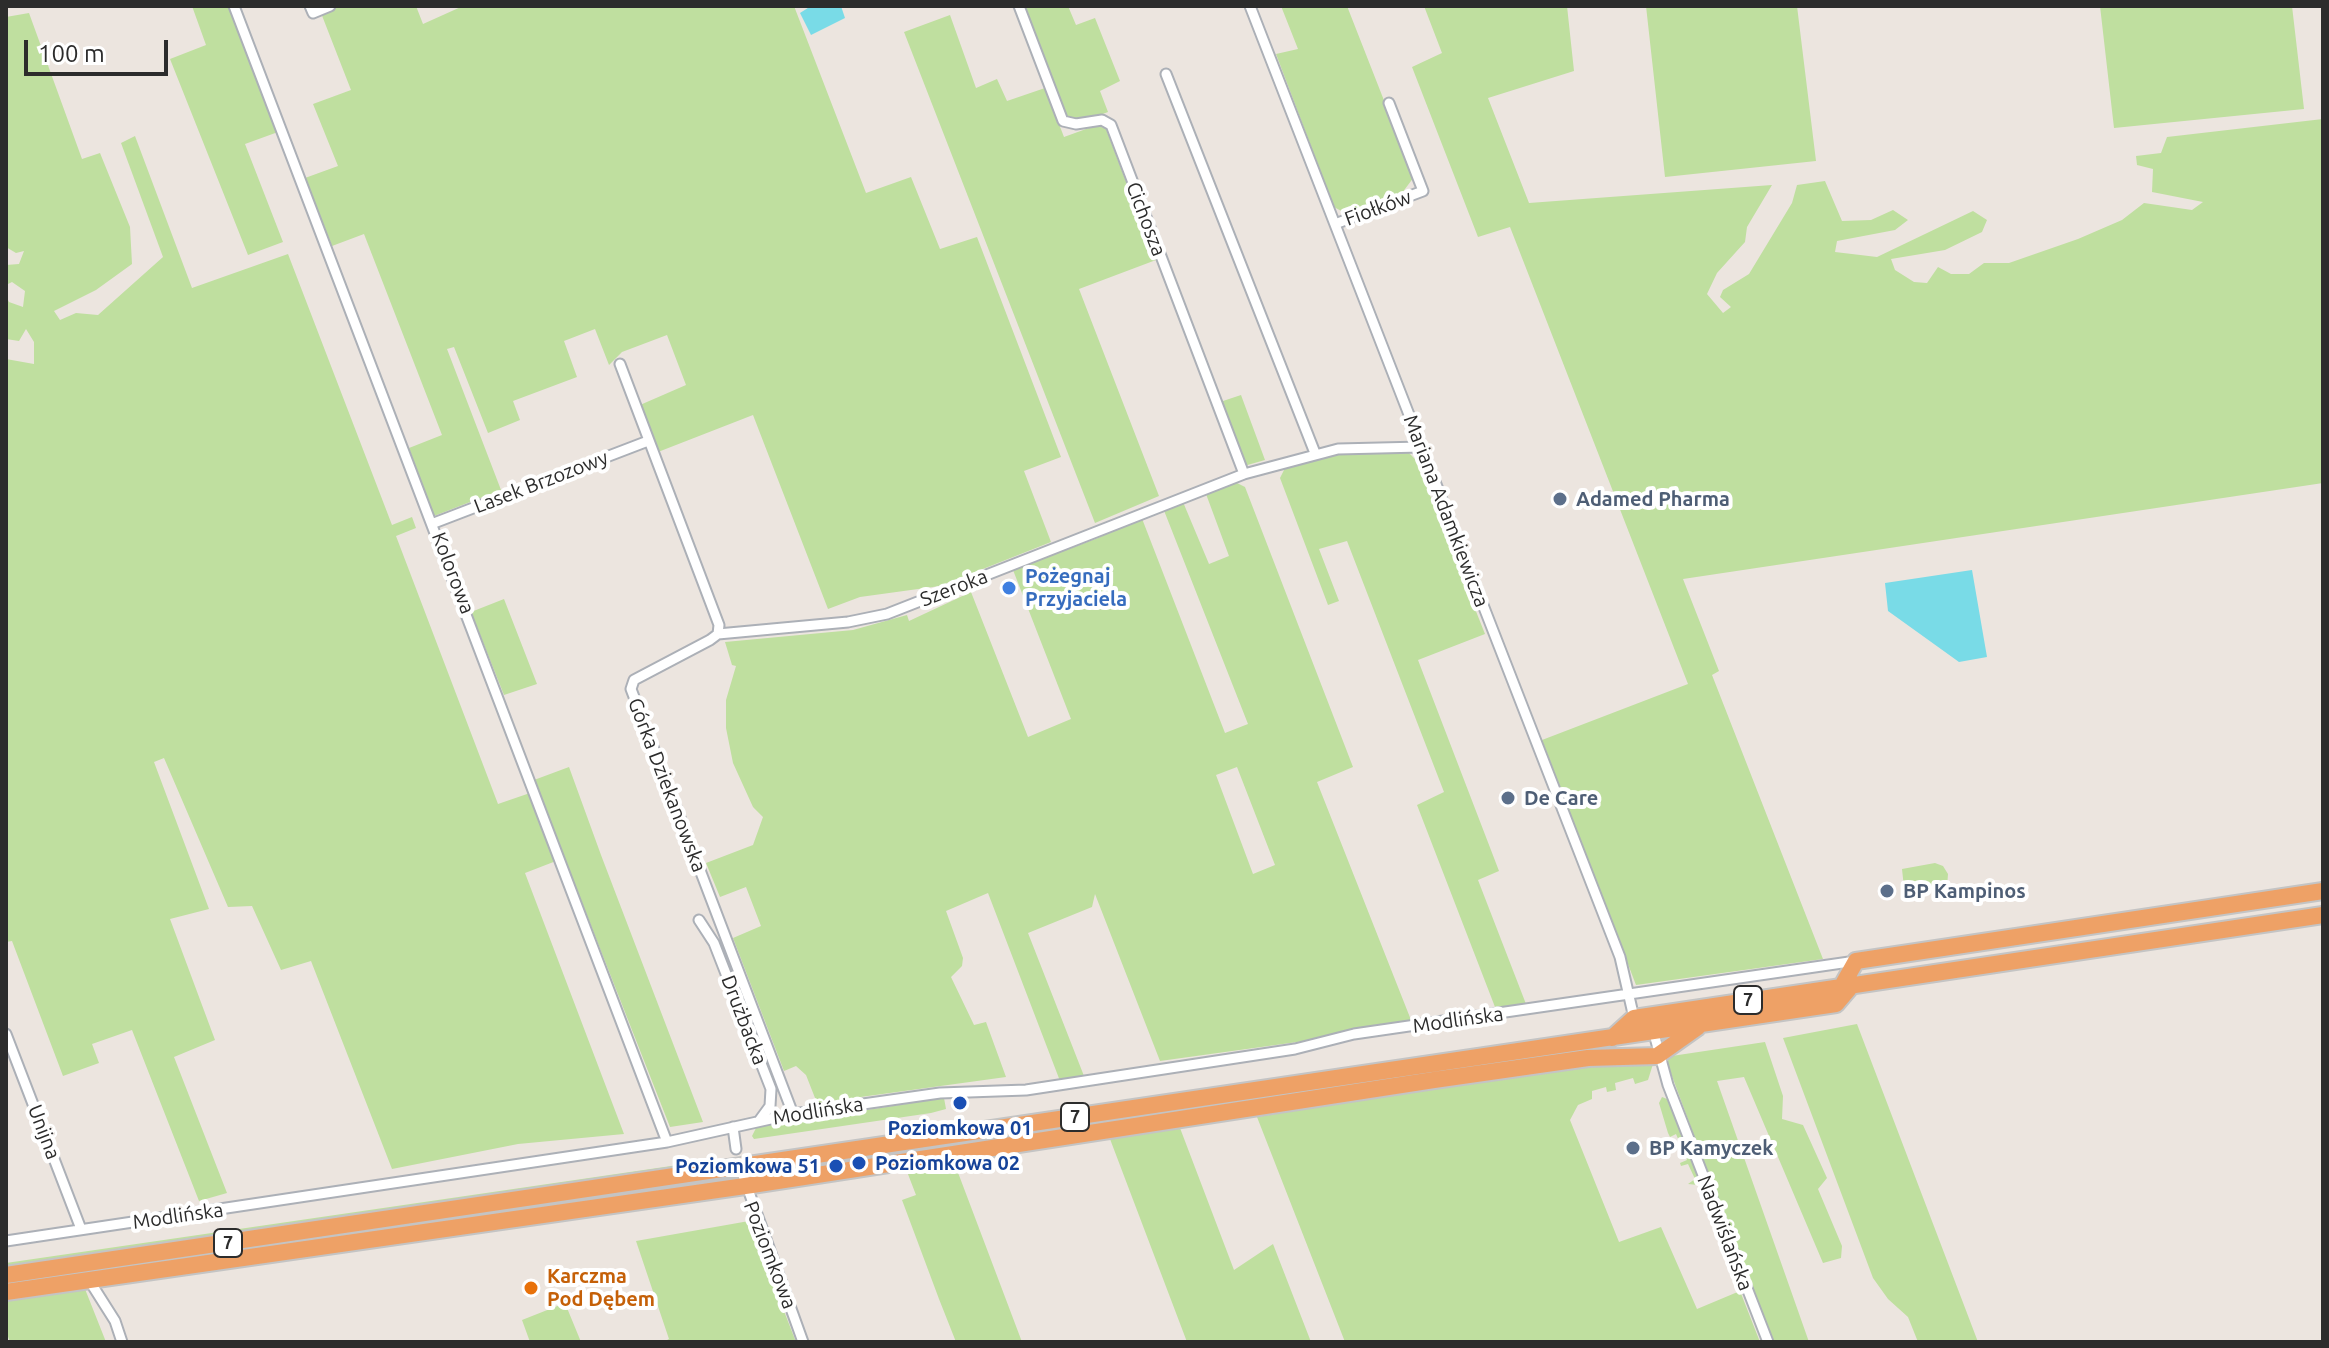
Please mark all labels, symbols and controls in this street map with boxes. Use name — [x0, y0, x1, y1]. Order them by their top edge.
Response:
scale bar — [28, 24, 172, 74]
text: 100 m — [38, 40, 105, 67]
street label: Cichosza — [1121, 178, 1171, 260]
street label: Fiołków — [1341, 185, 1415, 231]
street label: Mariana Adamkiewicza — [1398, 411, 1494, 611]
street label: Lasek Brzozowy — [470, 445, 612, 519]
place label: Adamed Pharma — [1576, 487, 1730, 511]
marker: Adamed Pharma — [1551, 490, 1569, 508]
street label: Kolorowa — [426, 529, 480, 617]
street label: Szeroka — [917, 564, 991, 612]
place label: Pożegnaj Przyjaciela — [1025, 564, 1127, 611]
marker: Pożegnaj Przyjaciela — [1000, 579, 1018, 597]
street label: Górka Dziekanowska — [623, 694, 711, 876]
place label: De Care — [1524, 786, 1598, 810]
marker: De Care — [1499, 789, 1517, 807]
place label: BP Kampinos — [1903, 879, 2026, 903]
marker: BP Kampinos — [1878, 882, 1896, 900]
street label: Drużbacka — [716, 972, 772, 1068]
road number: 7 — [1734, 986, 1762, 1014]
street label: Modlińska — [1411, 1002, 1505, 1038]
street label: Modlińska — [771, 1092, 865, 1130]
marker: Poziomkowa 01 — [951, 1094, 969, 1112]
street label: Unijna — [23, 1101, 65, 1163]
road number: 7 — [1061, 1103, 1089, 1131]
place label: Poziomkowa 01 — [888, 1116, 1032, 1140]
place label: BP Kamyczek — [1649, 1136, 1773, 1160]
marker: BP Kamyczek — [1624, 1139, 1642, 1157]
place label: Poziomkowa 02 — [875, 1151, 1020, 1175]
place label: Poziomkowa 51 — [675, 1154, 820, 1178]
marker: Poziomkowa 02 — [850, 1154, 868, 1172]
marker: Poziomkowa 51 — [827, 1157, 845, 1175]
street label: Nadwiślańska — [1692, 1172, 1758, 1294]
street label: Modlińska — [131, 1198, 225, 1234]
street label: Poziomkowa — [738, 1198, 802, 1312]
road number: 7 — [214, 1229, 242, 1257]
place label: Karczma Pod Dębem — [547, 1264, 655, 1311]
marker: Karczma Pod Dębem — [522, 1279, 540, 1297]

